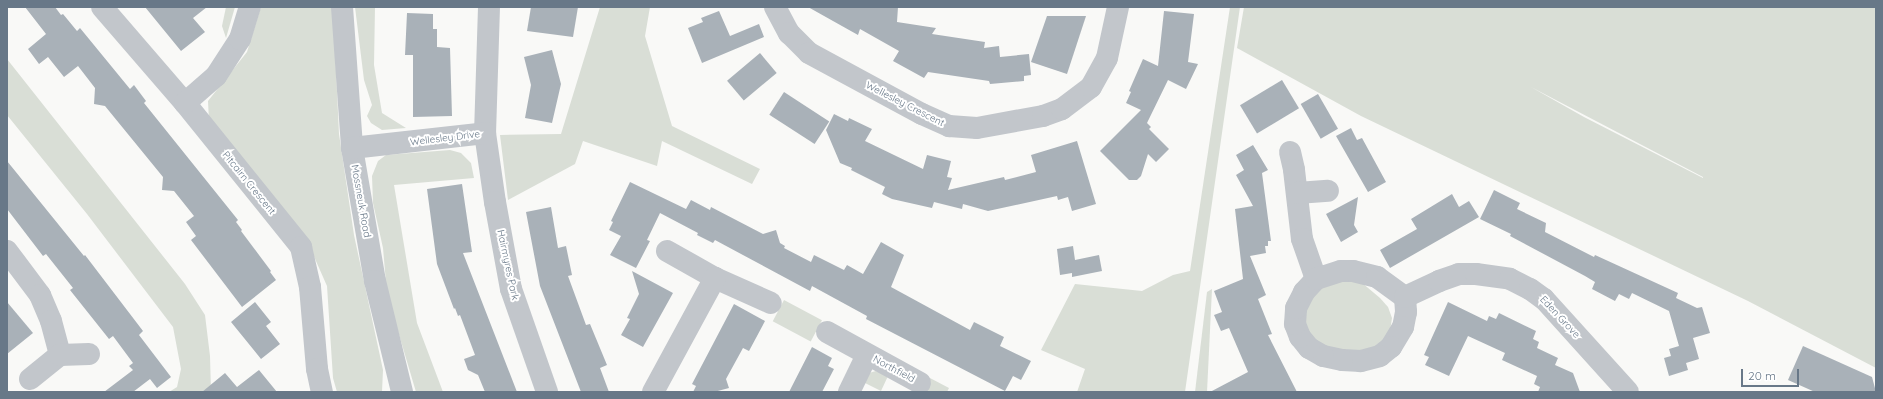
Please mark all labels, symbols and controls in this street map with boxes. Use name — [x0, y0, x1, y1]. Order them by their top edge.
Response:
street label: Wellesley Crescent — [864, 79, 946, 129]
street label: Wellesley Drive — [409, 128, 481, 148]
street label: Pitcairn Crescent — [220, 149, 278, 217]
street label: Mossneuk Road — [349, 164, 373, 238]
street label: Hairmyres Park — [495, 229, 521, 301]
street label: Eden Grove — [1537, 293, 1583, 341]
street label: Northfield — [871, 353, 917, 385]
scale bar — [1743, 361, 1801, 387]
text: 20 m — [1748, 368, 1776, 383]

